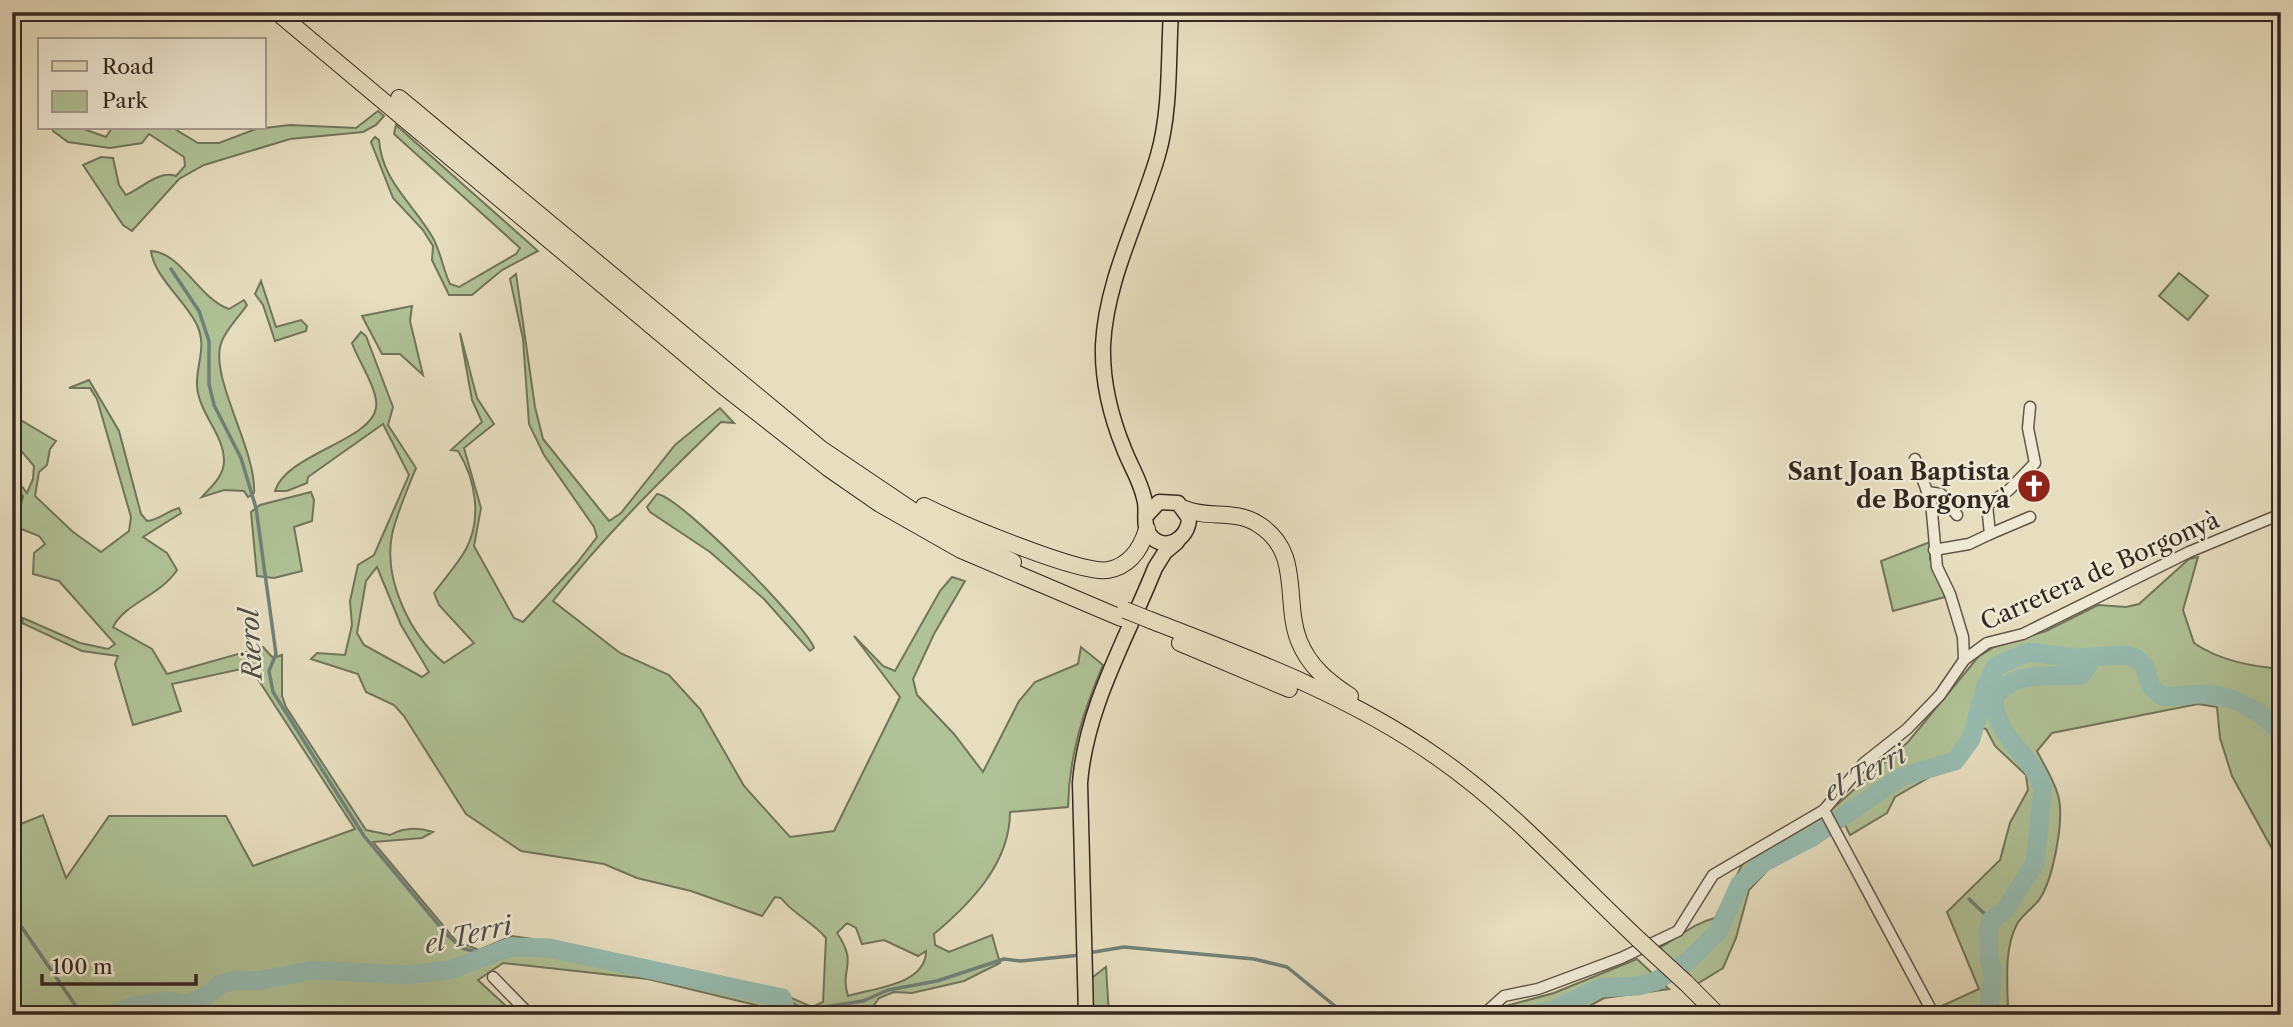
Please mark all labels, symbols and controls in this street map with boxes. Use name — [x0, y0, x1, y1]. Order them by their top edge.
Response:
legend — [38, 38, 266, 130]
text: Road — [102, 54, 154, 79]
text: Park — [102, 88, 148, 113]
place label: Sant Joan Baptista de Borgonyà — [1787, 457, 2011, 514]
church icon: Sant Joan Baptista de Borgonyà — [2015, 467, 2053, 505]
street label: Carretera de Borgonyà — [1976, 505, 2224, 636]
water label: Rierol — [233, 605, 269, 683]
water label: el Terri — [1818, 737, 1913, 808]
water label: el Terri — [421, 909, 517, 961]
scale bar — [42, 943, 196, 987]
text: 100 m — [52, 954, 113, 979]

